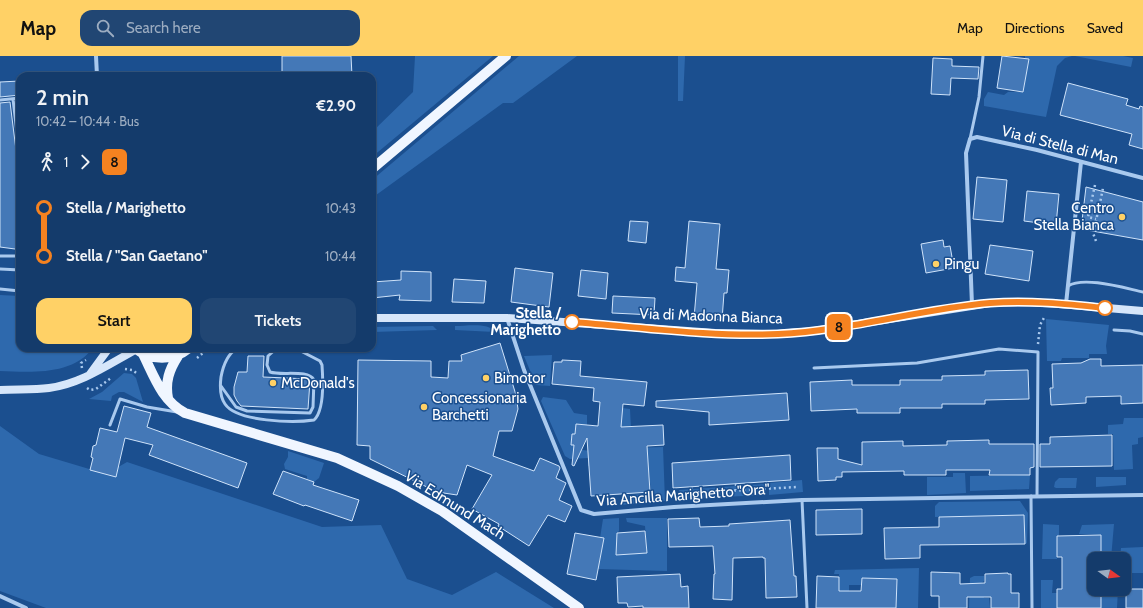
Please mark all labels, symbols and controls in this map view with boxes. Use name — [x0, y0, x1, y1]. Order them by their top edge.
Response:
search box — [80, 10, 360, 46]
text: Map — [20, 17, 56, 40]
icon: search — [94, 17, 116, 39]
text: Search here — [126, 19, 201, 37]
text: Map — [957, 19, 983, 37]
text: Directions — [1005, 19, 1065, 37]
text: Saved — [1087, 19, 1123, 37]
text: 2 min — [36, 84, 89, 111]
text: €2.90 — [316, 97, 356, 115]
text: 10:42 – 10:44 · Bus — [36, 113, 139, 129]
street label: Via di Stella di Man — [1000, 122, 1120, 168]
icon: walk — [36, 151, 58, 173]
icon: forward — [74, 151, 96, 173]
text: 8 — [110, 153, 119, 171]
text: 1 — [64, 154, 68, 170]
text: Stella / Marighetto — [66, 199, 186, 217]
place label: Centro Stella Bianca — [1033, 199, 1115, 234]
text: 10:43 — [325, 200, 356, 216]
marker: Centro Stella Bianca — [1117, 212, 1127, 222]
text: Stella / "San Gaetano" — [66, 247, 208, 265]
text: 10:44 — [325, 248, 356, 264]
place label: Pingu — [944, 255, 979, 273]
marker: Pingu — [931, 259, 941, 269]
button: Start — [36, 298, 192, 344]
button: Tickets — [200, 298, 356, 344]
unlabelled marker — [1097, 300, 1113, 316]
place label: Stella / Marighetto — [490, 304, 562, 339]
street label: Via di Madonna Bianca — [639, 305, 784, 328]
marker: Stella / Marighetto — [564, 314, 580, 330]
line badge: 8 — [826, 314, 852, 340]
text: 8 — [835, 318, 843, 336]
place label: Bimotor — [494, 369, 546, 387]
marker: Bimotor — [481, 373, 491, 383]
place label: McDonald's — [281, 374, 355, 392]
marker: McDonald's — [268, 378, 278, 388]
place label: Concessionaria Barchetti — [432, 389, 527, 424]
marker: Concessionaria Barchetti — [419, 402, 429, 412]
street label: Via Edmund Mach — [401, 467, 509, 543]
street label: Via Ancilla Marighetto "Ora" — [596, 480, 770, 510]
north arrow — [1087, 552, 1131, 596]
map controls — [1087, 552, 1131, 596]

